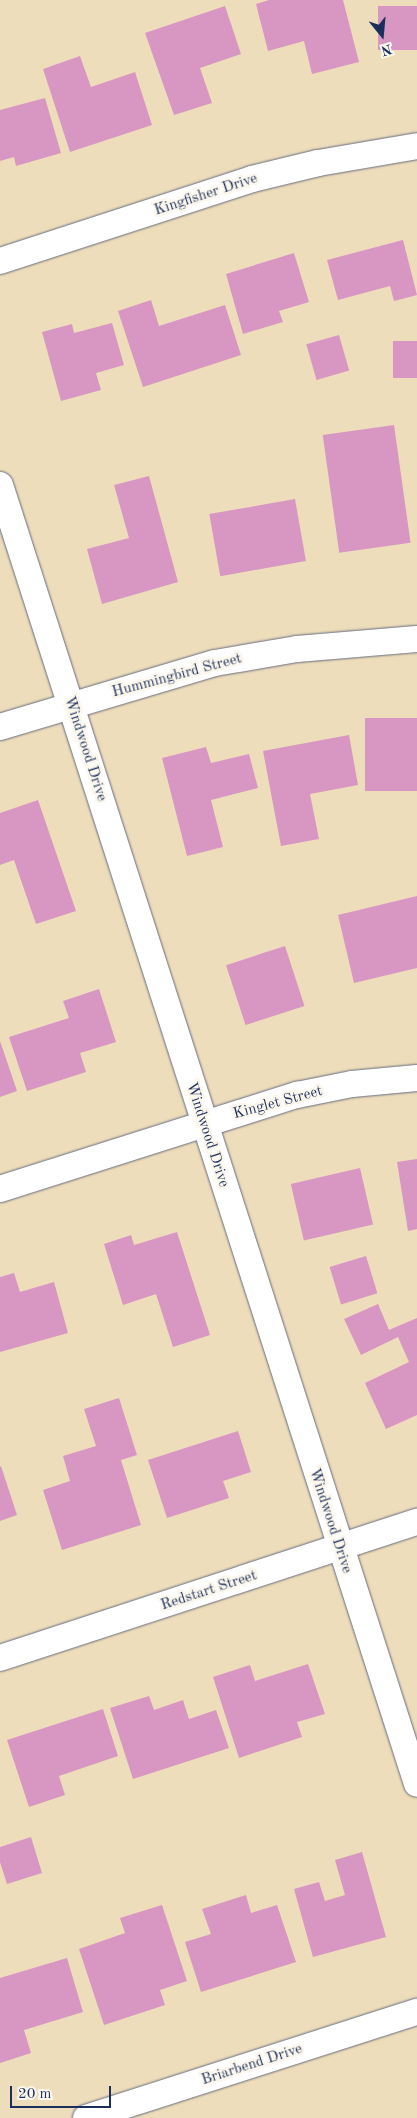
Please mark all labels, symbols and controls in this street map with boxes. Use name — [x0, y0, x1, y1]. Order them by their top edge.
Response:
north arrow — [357, 10, 407, 60]
text: N — [379, 41, 394, 58]
street label: Kingfisher Drive — [152, 170, 260, 220]
street label: Hummingbird Street — [110, 650, 244, 702]
street label: Windwood Drive — [60, 694, 110, 804]
street label: Windwood Drive — [182, 1080, 232, 1190]
street label: Kinglet Street — [231, 1082, 325, 1124]
street label: Windwood Drive — [305, 1466, 355, 1576]
street label: Redstart Street — [159, 1567, 259, 1615]
street label: Briarbend Drive — [199, 2040, 305, 2090]
scale bar — [12, 2076, 114, 2108]
text: 20 m — [18, 2087, 52, 2102]

